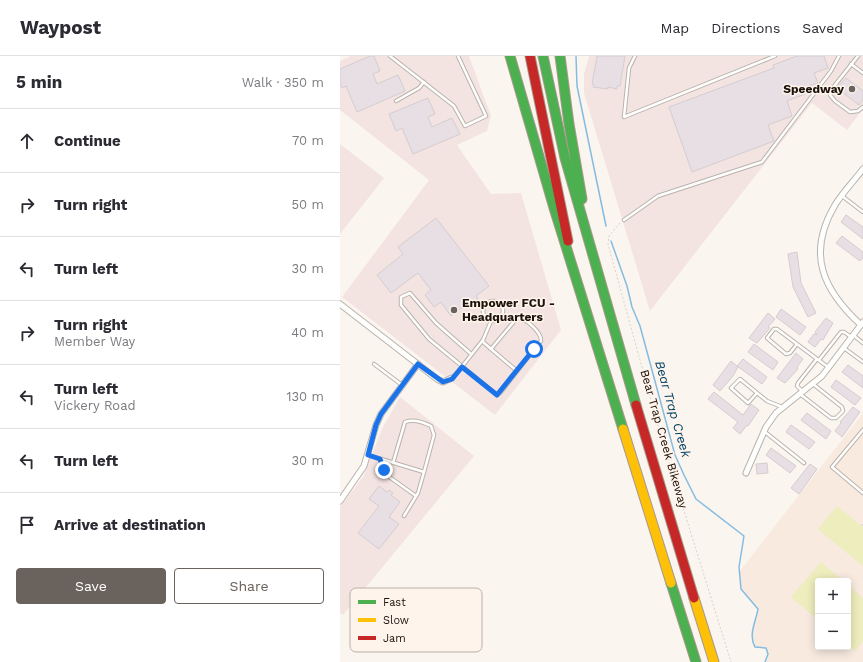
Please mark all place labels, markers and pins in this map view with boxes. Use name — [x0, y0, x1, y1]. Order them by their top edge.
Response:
place label: Speedway — [783, 82, 844, 96]
marker: Speedway — [847, 84, 857, 94]
place label: Empower FCU - Headquarters — [462, 296, 555, 324]
marker: Empower FCU - Headquarters — [449, 305, 459, 315]

